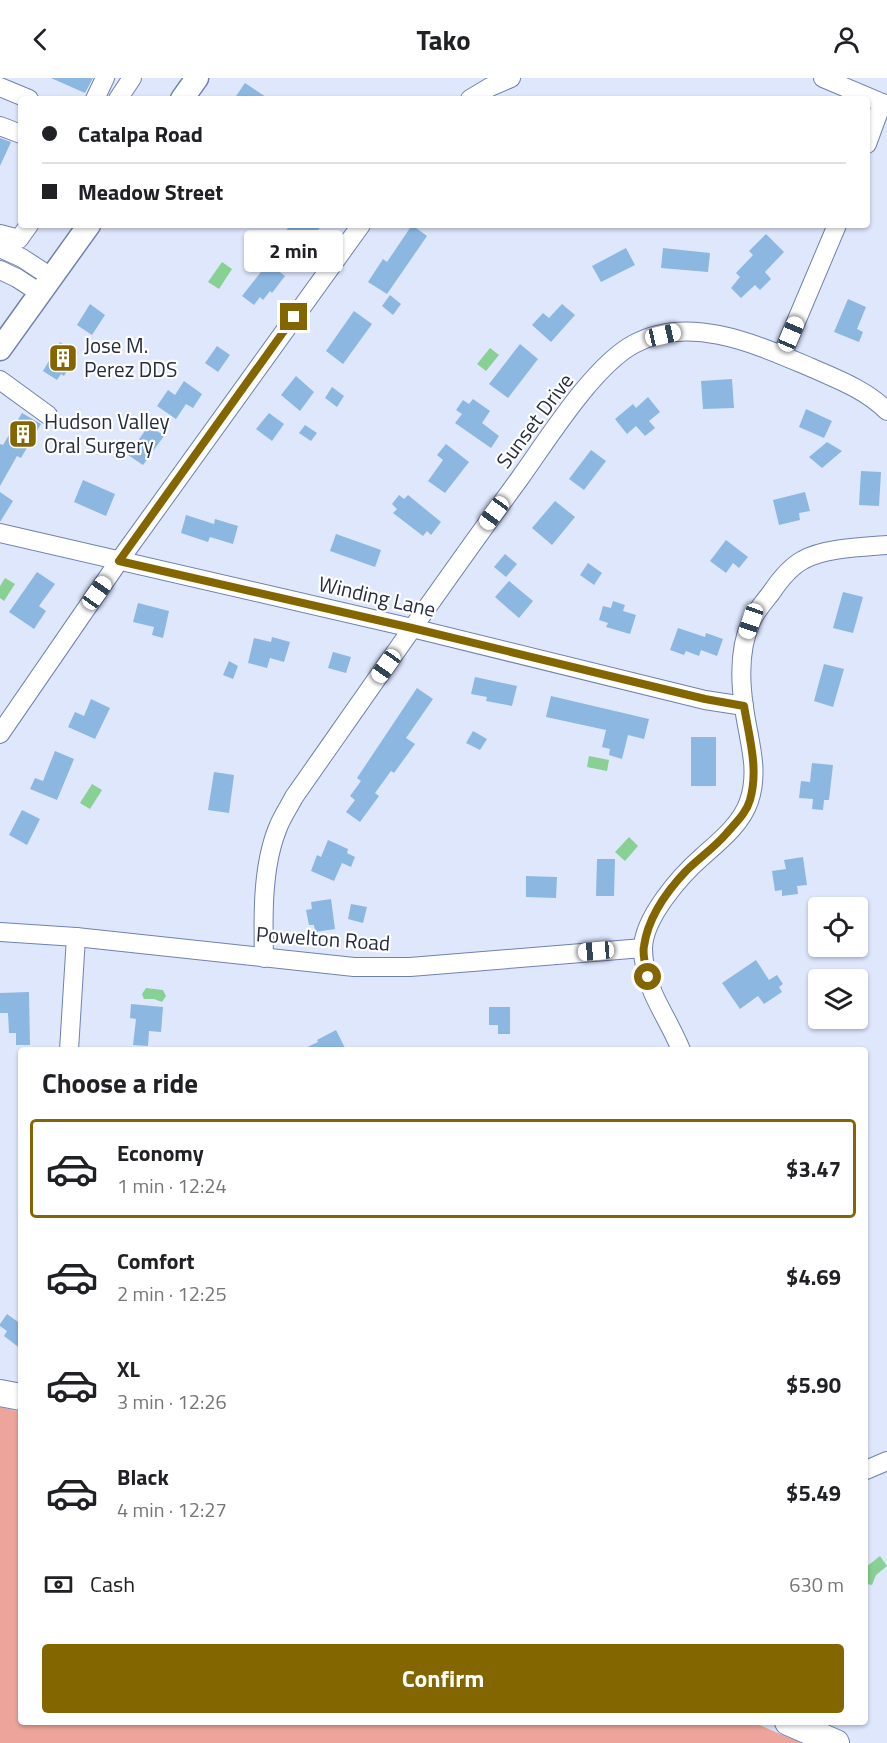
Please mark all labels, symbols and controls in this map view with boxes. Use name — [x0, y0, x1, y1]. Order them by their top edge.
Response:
text: Tako — [416, 19, 471, 60]
icon: back — [24, 23, 57, 56]
icon: person — [830, 23, 863, 56]
text: Catalpa Road — [78, 117, 203, 151]
text: Meadow Street — [78, 175, 223, 209]
callout: 2 min — [244, 230, 344, 272]
text: 2 min — [269, 235, 318, 266]
route end — [280, 303, 307, 330]
car — [776, 314, 806, 354]
car — [643, 322, 683, 348]
place label: Jose M. Perez DDS — [84, 329, 177, 385]
building icon: Jose M. Perez DDS — [47, 342, 79, 374]
street label: Sunset Drive — [488, 366, 581, 475]
place label: Hudson Valley Oral Surgery — [44, 405, 170, 461]
building icon: Hudson Valley Oral Surgery — [7, 418, 39, 450]
car — [476, 493, 512, 533]
street label: Winding Lane — [315, 567, 439, 625]
car — [79, 573, 115, 613]
car — [737, 601, 765, 641]
car — [368, 646, 404, 686]
map controls — [808, 897, 868, 1029]
button: locate — [808, 897, 868, 957]
street label: Powelton Road — [255, 917, 391, 959]
car — [577, 940, 615, 962]
route start — [634, 963, 661, 990]
button: layers — [808, 969, 868, 1029]
text: Choose a ride — [42, 1062, 198, 1103]
text: Economy — [117, 1136, 204, 1170]
icon: car — [45, 1142, 99, 1196]
text: $3.47 — [786, 1152, 841, 1186]
text: 1 min · 12:24 — [117, 1170, 227, 1201]
text: Comfort — [117, 1244, 195, 1278]
icon: car — [45, 1250, 99, 1304]
text: $4.69 — [786, 1260, 841, 1294]
text: 2 min · 12:25 — [117, 1278, 227, 1309]
text: XL — [117, 1352, 140, 1386]
icon: car — [45, 1358, 99, 1412]
text: $5.90 — [786, 1368, 841, 1402]
text: 3 min · 12:26 — [117, 1386, 227, 1417]
text: Black — [117, 1460, 169, 1494]
icon: car — [45, 1466, 99, 1520]
text: $5.49 — [786, 1476, 841, 1510]
text: 4 min · 12:27 — [117, 1494, 227, 1525]
text: Cash — [90, 1567, 135, 1601]
icon: cash — [42, 1568, 75, 1601]
text: 630 m — [789, 1569, 844, 1600]
button: Confirm — [42, 1644, 844, 1713]

